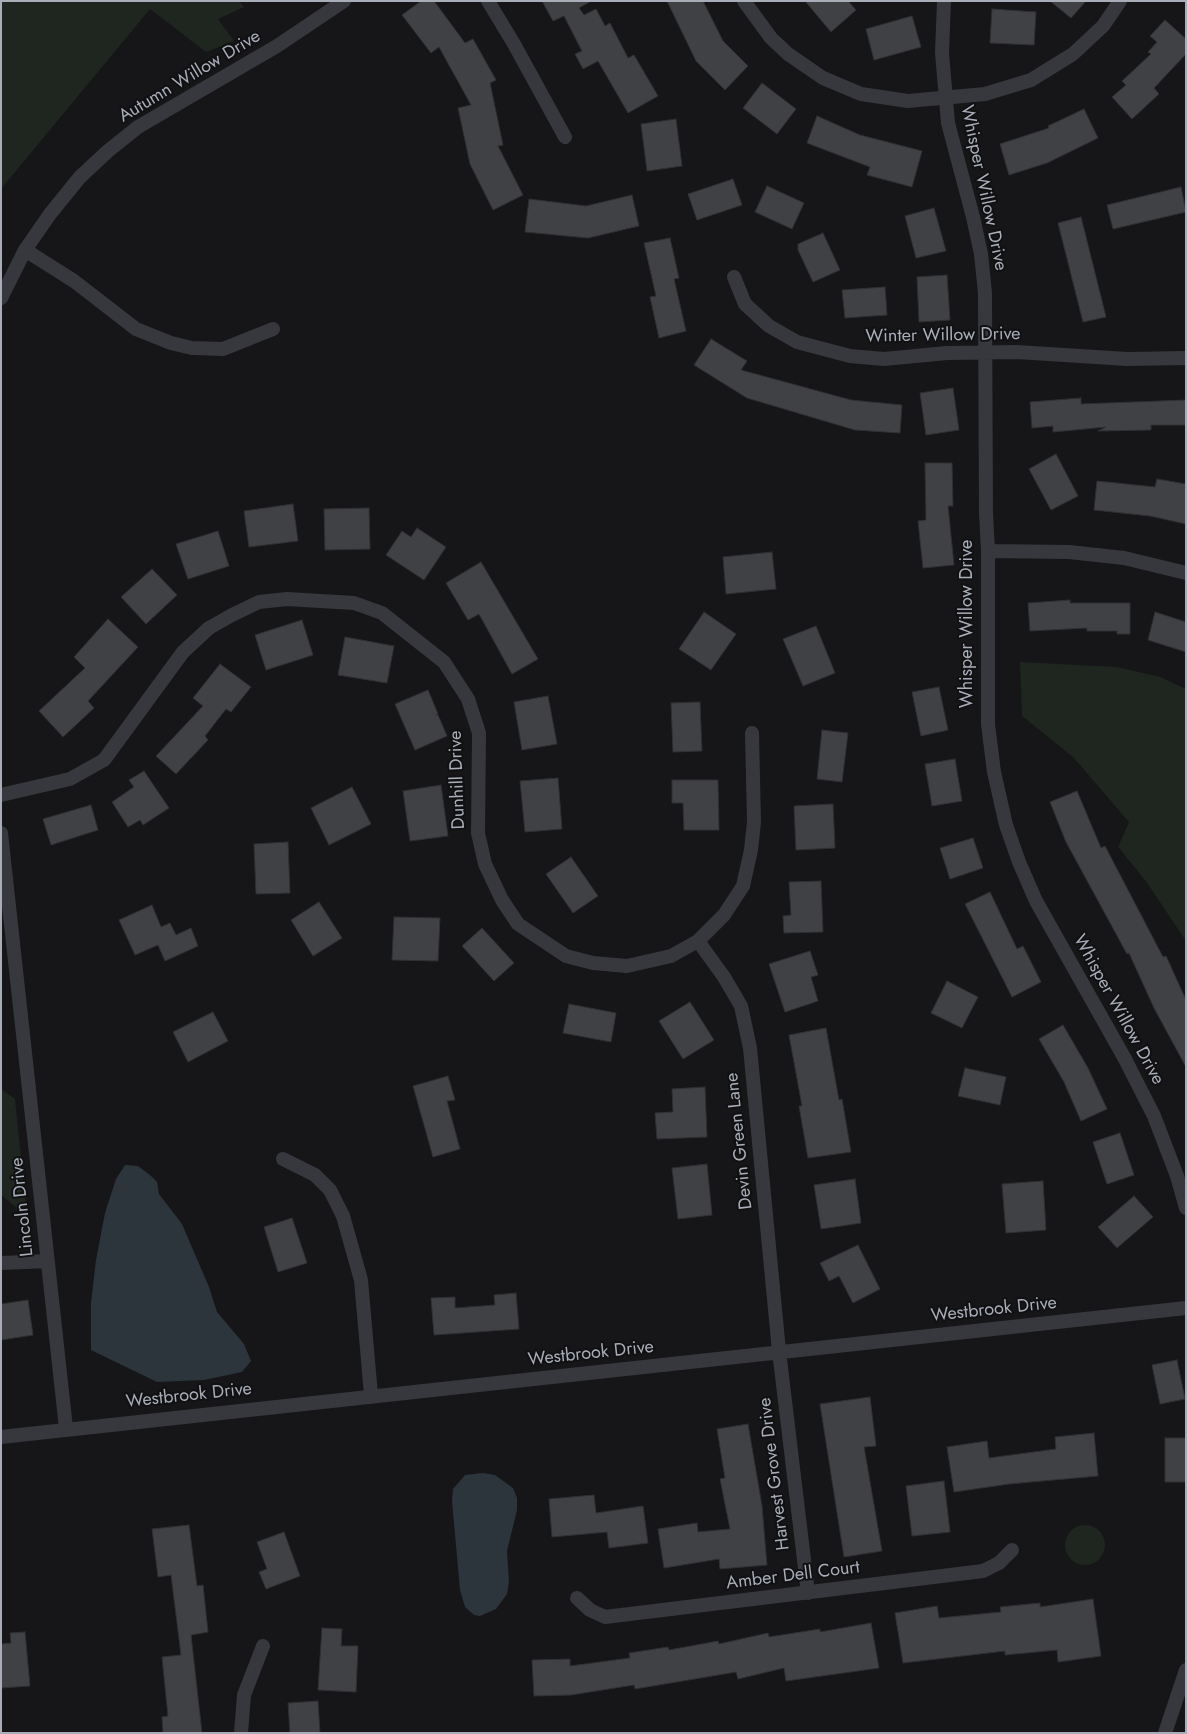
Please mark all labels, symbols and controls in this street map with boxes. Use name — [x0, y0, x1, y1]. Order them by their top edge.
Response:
street label: Autumn Willow Drive — [115, 26, 265, 128]
street label: Whisper Willow Drive — [955, 103, 1011, 273]
street label: Winter Willow Drive — [865, 324, 1021, 348]
street label: Whisper Willow Drive — [957, 540, 979, 708]
street label: Dunhill Drive — [445, 730, 471, 830]
street label: Whisper Willow Drive — [1068, 931, 1168, 1089]
street label: Devin Green Lane — [722, 1072, 758, 1210]
street label: Lincoln Drive — [7, 1156, 39, 1258]
street label: Westbrook Drive — [930, 1293, 1058, 1327]
street label: Westbrook Drive — [527, 1337, 655, 1371]
street label: Westbrook Drive — [125, 1379, 253, 1413]
street label: Harvest Grove Drive — [755, 1396, 795, 1552]
street label: Amber Dell Court — [725, 1557, 861, 1595]

